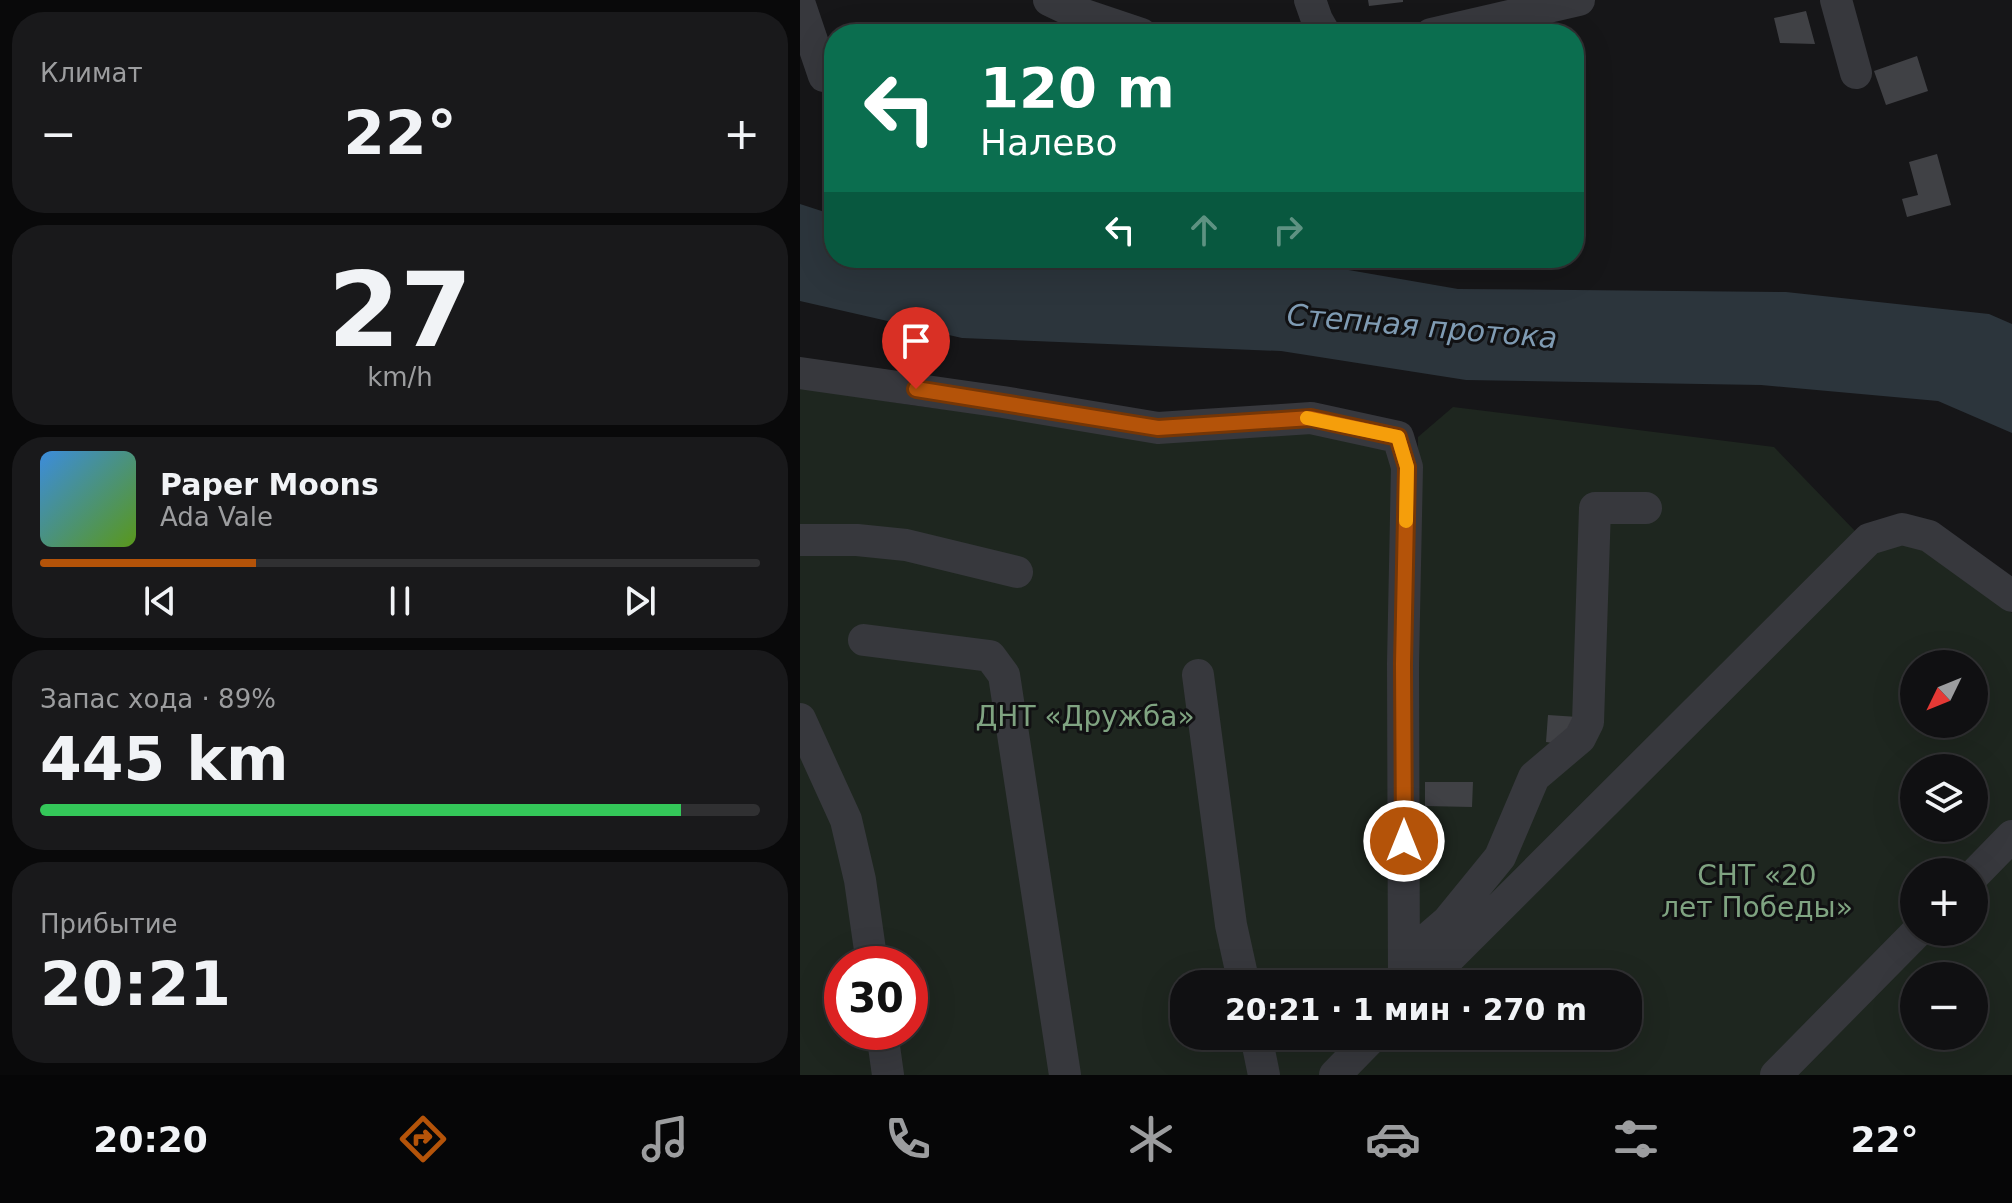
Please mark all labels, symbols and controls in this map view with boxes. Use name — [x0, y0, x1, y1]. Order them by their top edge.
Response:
text: 120 m — [980, 55, 1175, 120]
icon: left — [848, 56, 952, 160]
text: Климат — [40, 58, 143, 88]
text: 22° — [343, 98, 457, 168]
text: − — [40, 108, 77, 159]
text: + — [723, 108, 760, 159]
text: Налево — [980, 122, 1118, 163]
icon: left — [1098, 208, 1142, 252]
icon: ahead — [1182, 208, 1226, 252]
icon: right — [1266, 208, 1310, 252]
text: 27 — [328, 249, 472, 371]
water label: Степная протока — [1285, 297, 1559, 355]
pin — [882, 307, 950, 389]
icon: arrive — [894, 319, 938, 363]
text: km/h — [367, 362, 433, 392]
text: Paper Moons — [160, 467, 379, 502]
text: Ada Vale — [160, 502, 273, 532]
icon: previous — [138, 579, 182, 623]
icon: pause — [378, 579, 422, 623]
icon: next — [618, 579, 662, 623]
north arrow — [1900, 650, 1988, 738]
map controls — [1900, 650, 1988, 1050]
text: Запас хода · 89% — [40, 684, 276, 714]
park label: ДНТ «Дружба» — [975, 700, 1195, 733]
text: 445 km — [40, 724, 289, 794]
button: layers — [1900, 754, 1988, 842]
position arrow — [1362, 799, 1446, 883]
button: + — [1900, 858, 1988, 946]
park label: СНТ «20 лет Победы» — [1661, 859, 1853, 924]
text: Прибытие — [40, 909, 178, 939]
speed limit sign: 30 — [824, 946, 928, 1050]
text: 20:21 — [40, 949, 231, 1019]
button: − — [1900, 962, 1988, 1050]
text: 20:21 · 1 мин · 270 m — [1225, 992, 1587, 1027]
icon: directions — [395, 1111, 451, 1167]
icon: music — [637, 1111, 693, 1167]
icon: phone — [880, 1111, 936, 1167]
icon: climate — [1123, 1111, 1179, 1167]
icon: car — [1365, 1111, 1421, 1167]
icon: filters — [1608, 1111, 1664, 1167]
text: 20:20 — [93, 1119, 208, 1160]
text: 22° — [1851, 1119, 1919, 1160]

